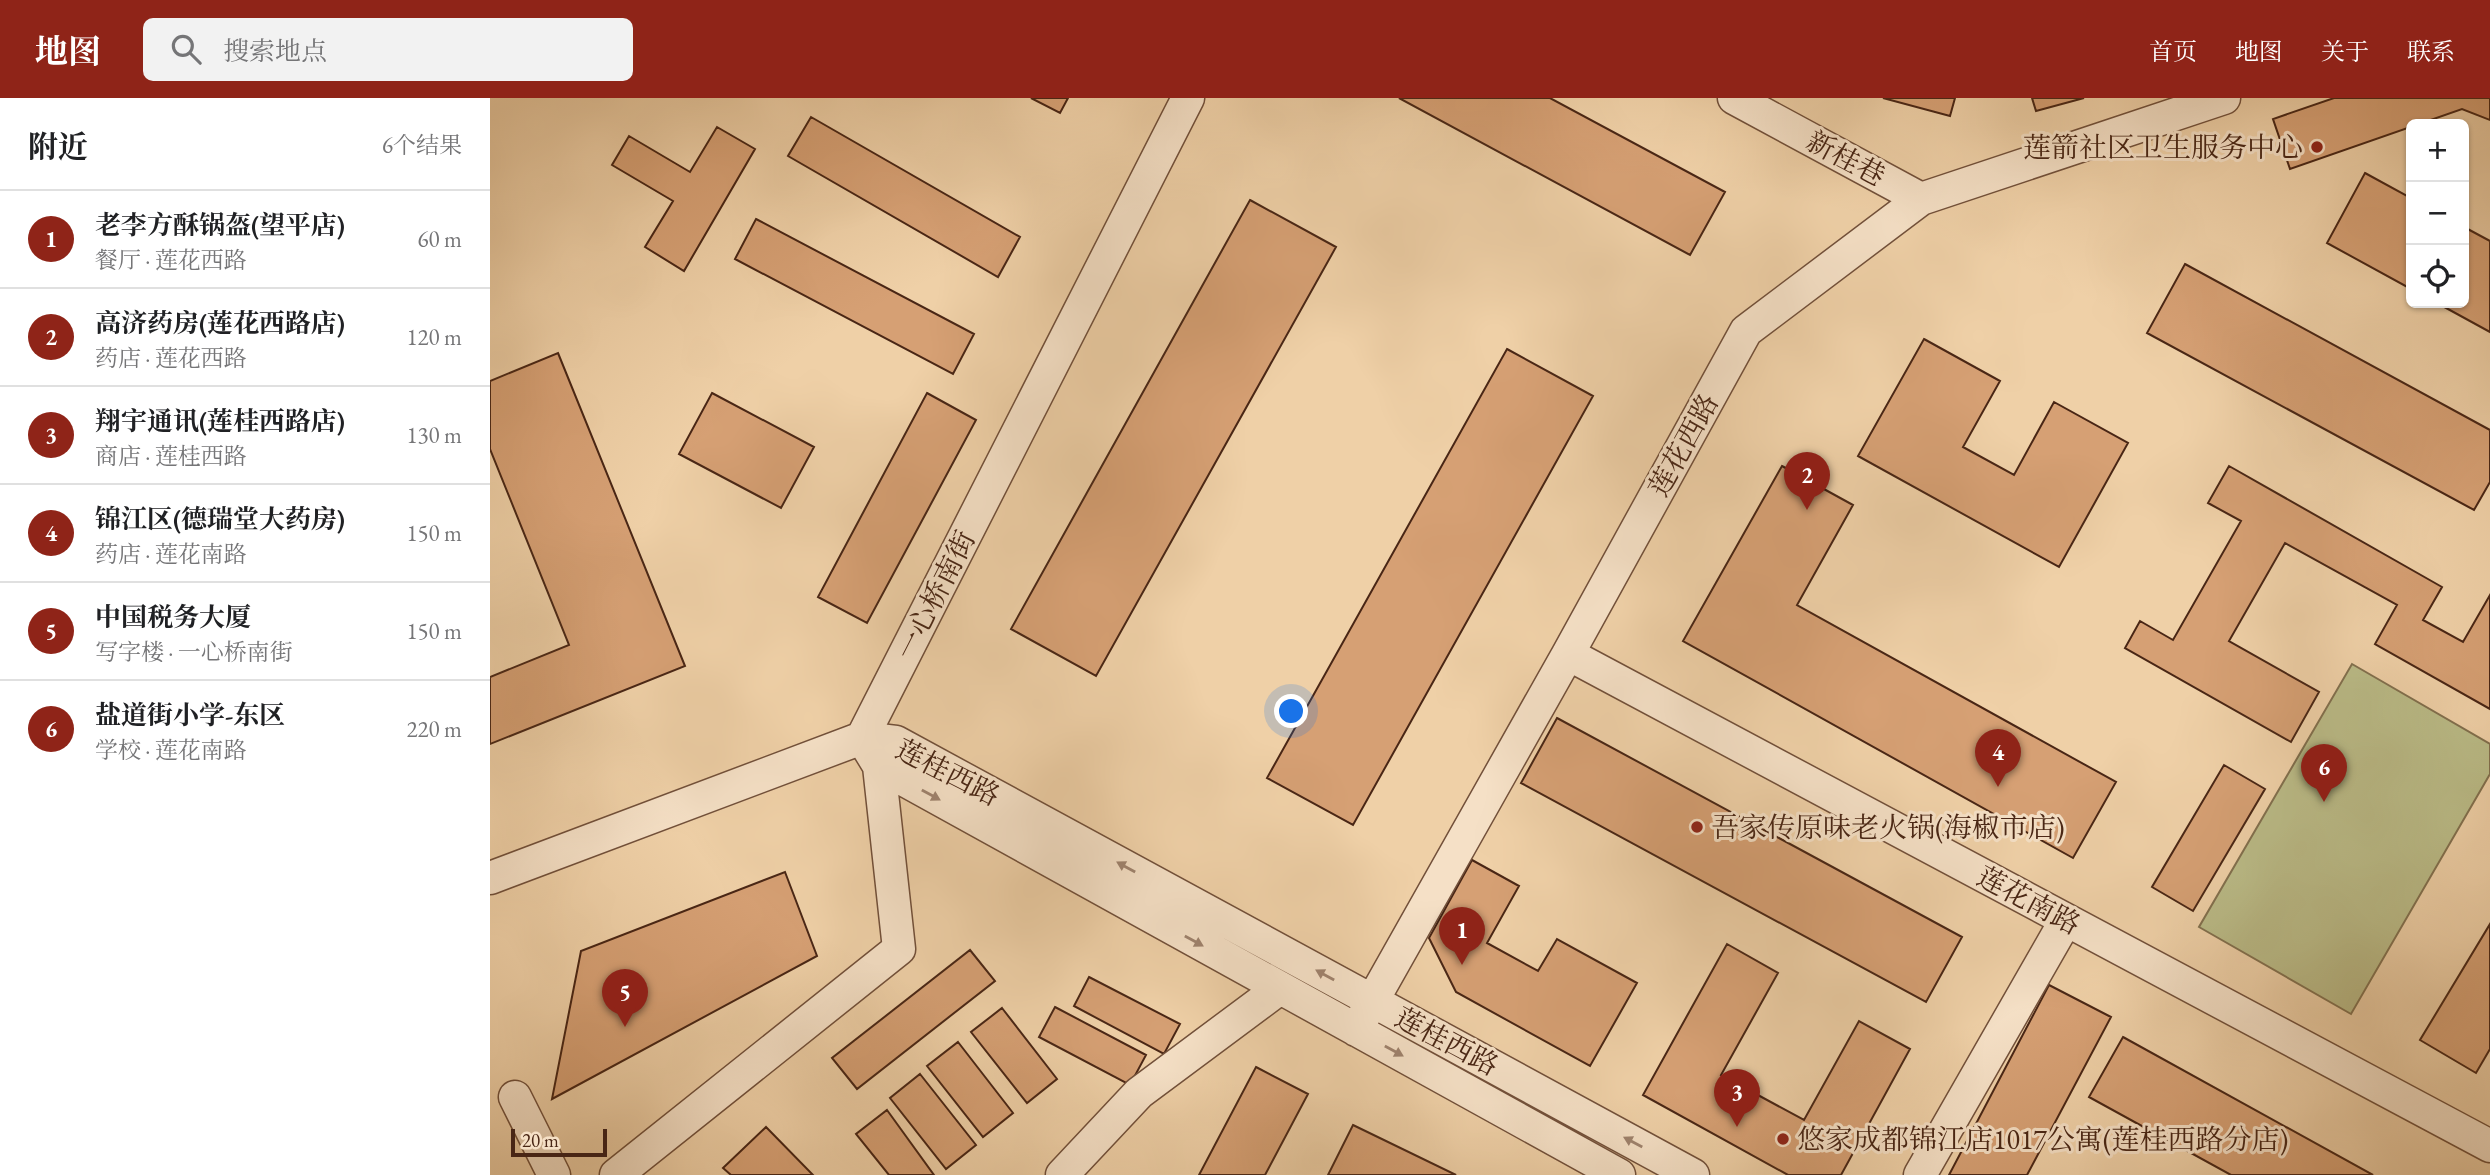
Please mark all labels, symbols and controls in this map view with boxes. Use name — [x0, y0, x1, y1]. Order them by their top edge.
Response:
search box — [143, 18, 633, 81]
text: 地图 — [35, 30, 101, 73]
icon: search — [167, 30, 205, 68]
text: 搜索地点 — [223, 34, 327, 68]
text: 首页 — [2149, 36, 2197, 67]
text: 地图 — [2235, 36, 2283, 67]
text: 关于 — [2321, 36, 2369, 67]
text: 联系 — [2407, 36, 2455, 67]
map controls — [2406, 119, 2469, 308]
button: + — [2406, 119, 2469, 182]
street label: 新桂巷 — [1800, 122, 1892, 194]
text: 附近 — [28, 127, 88, 166]
place label: 莲箭社区卫生服务中心 — [2023, 129, 2303, 165]
text: 6个结果 — [382, 130, 462, 160]
marker: 莲箭社区卫生服务中心 — [2309, 139, 2325, 155]
button: − — [2406, 182, 2469, 245]
text: 老李方酥锅盔(望平店) — [95, 208, 345, 242]
text: 1 — [45, 224, 57, 254]
text: 60 m — [417, 224, 462, 254]
text: 餐厅 · 莲花西路 — [95, 245, 247, 275]
button: locate — [2406, 245, 2469, 308]
text: 高济药房(莲花西路店) — [95, 306, 345, 340]
text: 2 — [45, 322, 57, 352]
text: 120 m — [406, 322, 462, 352]
text: 药店 · 莲花西路 — [95, 343, 247, 373]
street label: 莲花西路 — [1640, 387, 1726, 503]
text: 翔宇通讯(莲桂西路店) — [95, 404, 345, 438]
text: 3 — [45, 420, 57, 450]
text: 130 m — [406, 420, 462, 450]
text: 商店 · 莲桂西路 — [95, 441, 247, 471]
pin: 2 — [1784, 452, 1830, 510]
text: 锦江区(德瑞堂大药房) — [95, 502, 345, 536]
text: 4 — [45, 518, 57, 548]
text: 150 m — [406, 518, 462, 548]
street label: 一心桥南街 — [887, 524, 983, 666]
text: 药店 · 莲花南路 — [95, 539, 247, 569]
text: 中国税务大厦 — [95, 600, 251, 634]
text: 5 — [45, 616, 57, 646]
text: 150 m — [406, 616, 462, 646]
text: 写字楼 · 一心桥南街 — [95, 637, 293, 667]
your location — [1274, 694, 1308, 728]
text: 盐道街小学-东区 — [95, 698, 285, 732]
text: 6 — [45, 714, 57, 744]
text: 220 m — [406, 714, 462, 744]
pin: 4 — [1975, 729, 2021, 787]
street label: 莲桂西路 — [890, 731, 1006, 813]
text: 学校 · 莲花南路 — [95, 735, 247, 765]
pin: 6 — [2301, 744, 2347, 802]
one-way arrow — [921, 789, 941, 801]
place label: 吾家传原味老火锅(海椒市店) — [1711, 809, 2065, 845]
marker: 吾家传原味老火锅(海椒市店) — [1689, 819, 1705, 835]
street label: 莲花南路 — [1971, 858, 2087, 942]
one-way arrow — [1116, 861, 1135, 873]
pin: 1 — [1439, 907, 1485, 965]
one-way arrow — [1185, 935, 1204, 947]
pin: 5 — [602, 969, 648, 1027]
one-way arrow — [1315, 970, 1335, 982]
street label: 莲桂西路 — [1389, 999, 1505, 1083]
one-way arrow — [1384, 1045, 1403, 1057]
pin: 3 — [1714, 1069, 1760, 1127]
place label: 悠家成都锦江店1017公寓(莲桂西路分店) — [1797, 1121, 2288, 1157]
scale bar — [511, 1126, 607, 1158]
text: 20 m — [522, 1128, 559, 1153]
marker: 悠家成都锦江店1017公寓(莲桂西路分店) — [1775, 1131, 1791, 1147]
one-way arrow — [1623, 1137, 1643, 1148]

